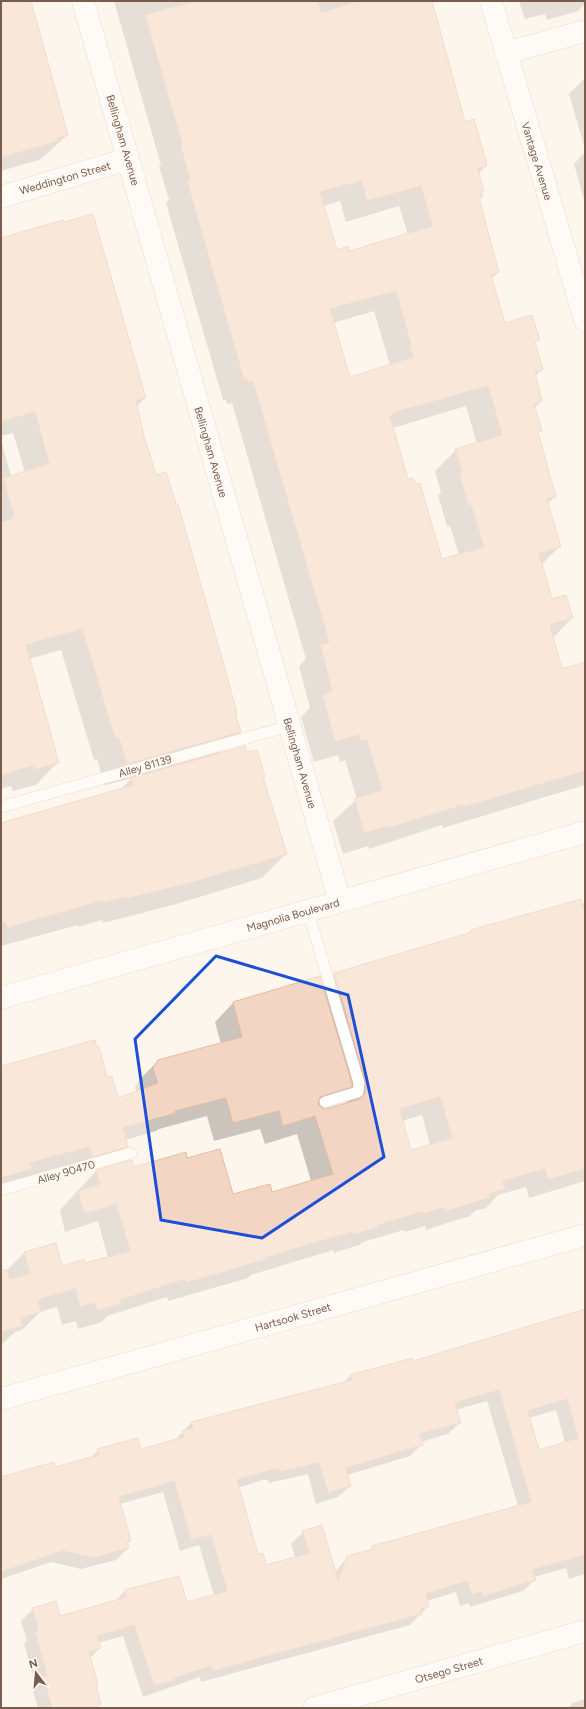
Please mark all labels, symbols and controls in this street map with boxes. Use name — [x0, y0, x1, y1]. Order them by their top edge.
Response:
street label: Bellingham Avenue — [103, 93, 142, 187]
street label: Vantage Avenue — [518, 120, 555, 202]
street label: Weddington Street — [18, 159, 112, 198]
street label: Bellingham Avenue — [191, 405, 230, 499]
street label: Bellingham Avenue — [280, 716, 319, 810]
street label: Alley 81139 — [117, 753, 173, 780]
street label: Magnolia Boulevard — [245, 896, 341, 935]
street label: Alley 90470 — [36, 1158, 97, 1187]
street label: Hartsook Street — [254, 1300, 333, 1335]
north arrow — [16, 1653, 56, 1693]
street label: Otsego Street — [414, 1655, 485, 1686]
text: N — [27, 1656, 39, 1671]

